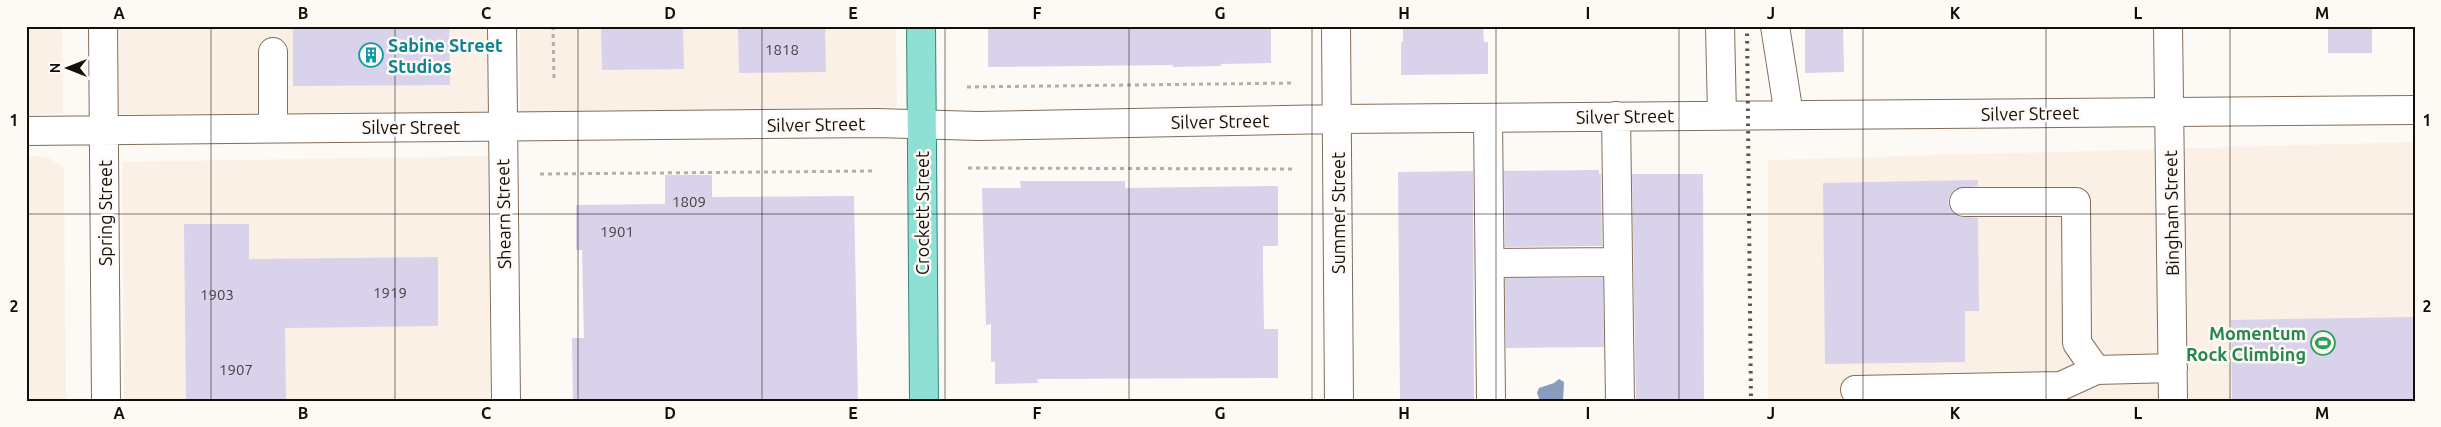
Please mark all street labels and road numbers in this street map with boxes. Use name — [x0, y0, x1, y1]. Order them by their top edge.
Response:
street label: Silver Street — [1981, 102, 2079, 124]
street label: Silver Street — [1576, 105, 1674, 127]
street label: Silver Street — [1171, 110, 1269, 132]
street label: Silver Street — [767, 113, 865, 135]
street label: Silver Street — [362, 117, 460, 137]
street label: Bingham Street — [2160, 150, 2182, 276]
street label: Crockett Street — [912, 151, 932, 275]
street label: Summer Street — [1328, 152, 1348, 274]
street label: Shearn Street — [492, 159, 514, 269]
street label: Spring Street — [95, 160, 115, 266]

